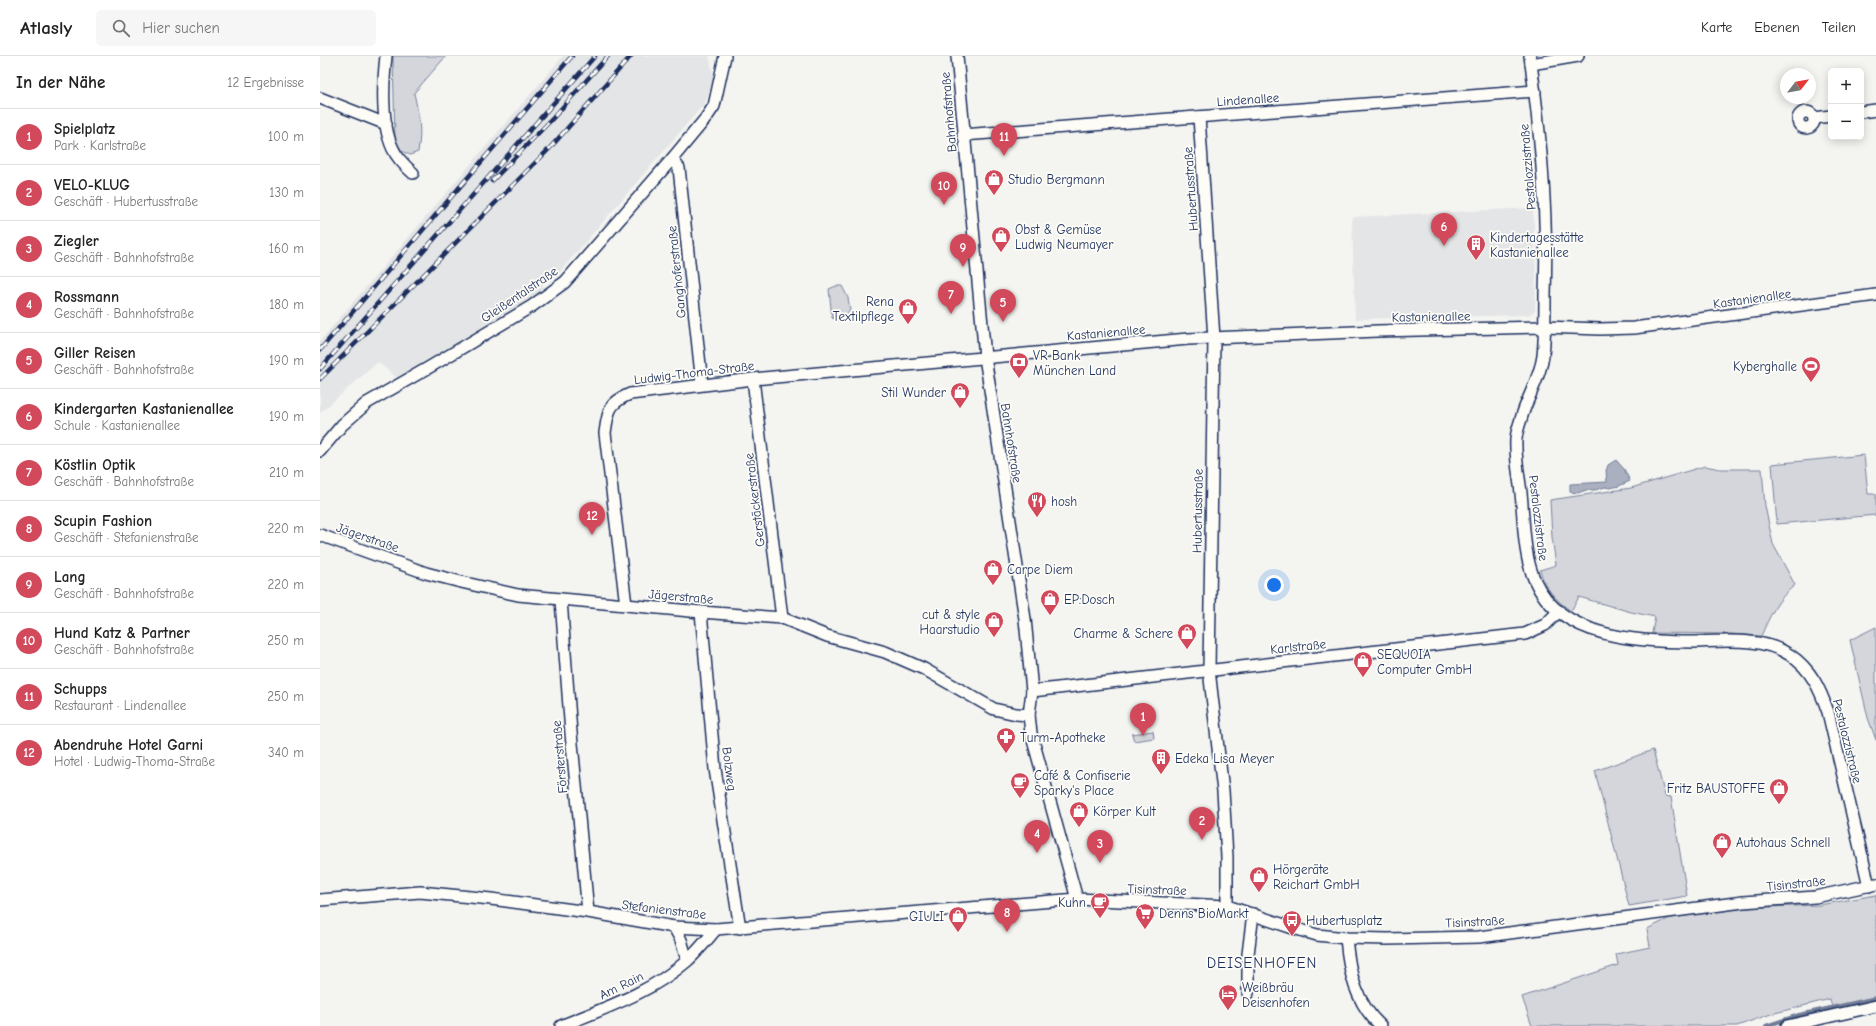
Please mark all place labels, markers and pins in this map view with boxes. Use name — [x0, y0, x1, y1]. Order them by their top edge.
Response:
pin: 11 — [991, 123, 1017, 156]
shop icon: Studio Bergmann — [983, 168, 1005, 196]
pin: 10 — [931, 172, 957, 205]
place label: Studio Bergmann — [1008, 172, 1105, 187]
pin: 6 — [1431, 213, 1457, 246]
place label: Obst & Gemüse Ludwig Neumayer — [1015, 222, 1114, 252]
shop icon: Obst & Gemüse Ludwig Neumayer — [990, 225, 1012, 253]
place label: Kindertagesstätte Kastanienallee — [1490, 230, 1584, 260]
building icon: Kindertagesstätte Kastanienallee — [1465, 233, 1487, 261]
pin: 9 — [950, 234, 976, 267]
pin: 7 — [938, 281, 964, 314]
pin: 5 — [990, 289, 1016, 322]
place label: Rena Textilpflege — [833, 294, 894, 324]
shop icon: Rena Textilpflege — [897, 297, 919, 325]
place label: VR Bank München Land — [1033, 348, 1116, 378]
bank icon: VR Bank München Land — [1008, 351, 1030, 379]
sports icon: Kyberghalle — [1800, 355, 1822, 383]
place label: Kyberghalle — [1733, 359, 1797, 374]
shop icon: Stil Wunder — [949, 381, 971, 409]
place label: Stil Wunder — [881, 385, 947, 400]
restaurant icon: hosh — [1026, 490, 1048, 518]
place label: hosh — [1051, 494, 1077, 509]
pin: 12 — [579, 502, 605, 535]
shop icon: Carpe Diem — [982, 558, 1004, 586]
place label: Carpe Diem — [1007, 562, 1073, 577]
shop icon: EP:Dosch — [1039, 588, 1061, 616]
place label: EP:Dosch — [1064, 592, 1115, 607]
place label: cut & style Haarstudio — [920, 607, 980, 637]
shop icon: cut & style Haarstudio — [983, 610, 1005, 638]
shop icon: Charme & Schere — [1176, 622, 1198, 650]
place label: Charme & Schere — [1074, 626, 1173, 641]
place label: SEQUOIA Computer GmbH — [1377, 647, 1472, 677]
shop icon: SEQUOIA Computer GmbH — [1352, 650, 1374, 678]
pin: 1 — [1130, 703, 1156, 736]
pharmacy icon: Turm-Apotheke — [995, 726, 1017, 754]
place label: Turm-Apotheke — [1020, 730, 1106, 745]
building icon: Edeka Lisa Meyer — [1150, 747, 1172, 775]
place label: Edeka Lisa Meyer — [1175, 751, 1275, 766]
place label: Café & Confiserie Sparky's Place — [1034, 768, 1131, 798]
cafe icon: Café & Confiserie Sparky's Place — [1009, 771, 1031, 799]
shop icon: Fritz BAUSTOFFE — [1768, 777, 1790, 805]
place label: Fritz BAUSTOFFE — [1667, 781, 1765, 796]
shop icon: Körper Kult — [1068, 800, 1090, 828]
place label: Körper Kult — [1093, 804, 1157, 819]
pin: 2 — [1189, 807, 1215, 840]
pin: 4 — [1024, 820, 1050, 853]
pin: 3 — [1087, 830, 1113, 863]
shop icon: Autohaus Schnell — [1711, 831, 1733, 859]
place label: Autohaus Schnell — [1736, 835, 1830, 850]
place label: Hörgeräte Reichart GmbH — [1273, 862, 1360, 892]
shop icon: Hörgeräte Reichart GmbH — [1248, 865, 1270, 893]
cafe icon: Kuhn — [1089, 891, 1111, 919]
place label: Kuhn — [1058, 895, 1086, 910]
pin: 8 — [994, 899, 1020, 932]
supermarket icon: Denns BioMarkt — [1134, 902, 1156, 930]
shop icon: GIULI — [947, 905, 969, 933]
place label: Denns BioMarkt — [1159, 906, 1250, 921]
place label: GIULI — [909, 909, 944, 924]
bus stop icon: Hubertusplatz — [1281, 909, 1303, 937]
place label: Hubertusplatz — [1306, 913, 1383, 928]
place label: Weißbräu Deisenhofen — [1242, 980, 1310, 1010]
hotel icon: Weißbräu Deisenhofen — [1217, 983, 1239, 1011]

